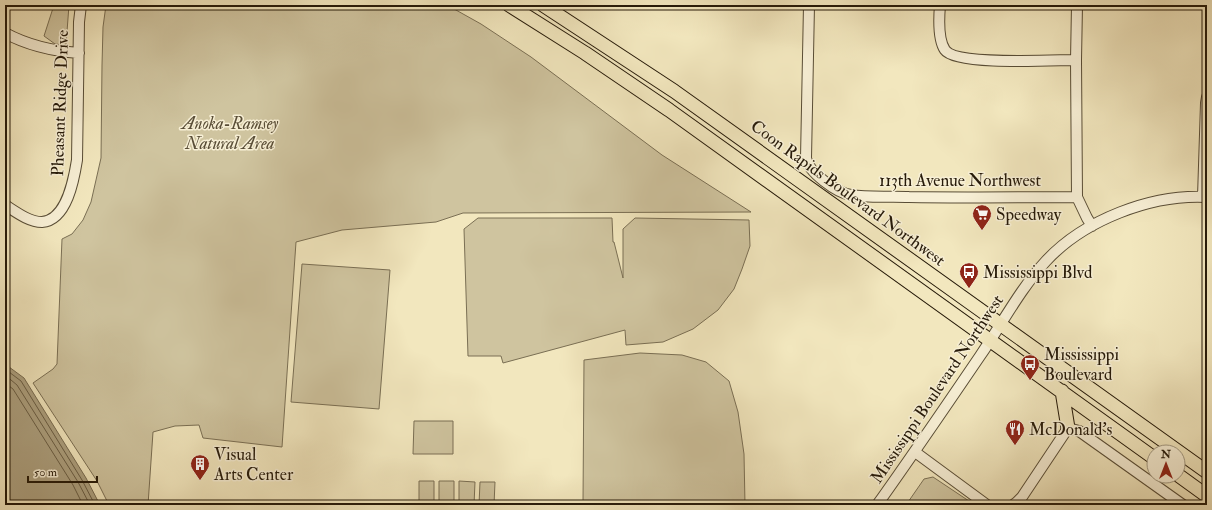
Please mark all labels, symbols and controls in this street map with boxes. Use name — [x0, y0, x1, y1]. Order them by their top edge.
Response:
street label: Pheasant Ridge Drive — [47, 29, 73, 177]
park label: Anoka-Ramsey Natural Area — [180, 113, 278, 154]
street label: Coon Rapids Boulevard Northwest — [746, 115, 950, 272]
street label: 113th Avenue Northwest — [879, 170, 1041, 191]
supermarket icon: Speedway — [971, 203, 993, 231]
place label: Speedway — [996, 204, 1062, 226]
bus stop icon: Mississippi Blvd — [958, 261, 980, 289]
place label: Mississippi Blvd — [983, 262, 1093, 284]
street label: Mississippi Boulevard Northwest — [866, 290, 1009, 488]
place label: Mississippi Boulevard — [1044, 344, 1119, 385]
bus stop icon: Mississippi Boulevard — [1019, 353, 1041, 381]
restaurant icon: McDonald's — [1004, 418, 1026, 446]
place label: McDonald's — [1029, 419, 1112, 440]
place label: Visual Arts Center — [213, 444, 294, 485]
north arrow — [1146, 444, 1186, 484]
text: N — [1160, 448, 1172, 461]
building icon: Visual Arts Center — [189, 453, 211, 481]
scale bar — [28, 458, 97, 484]
text: 50 m — [34, 465, 58, 480]

